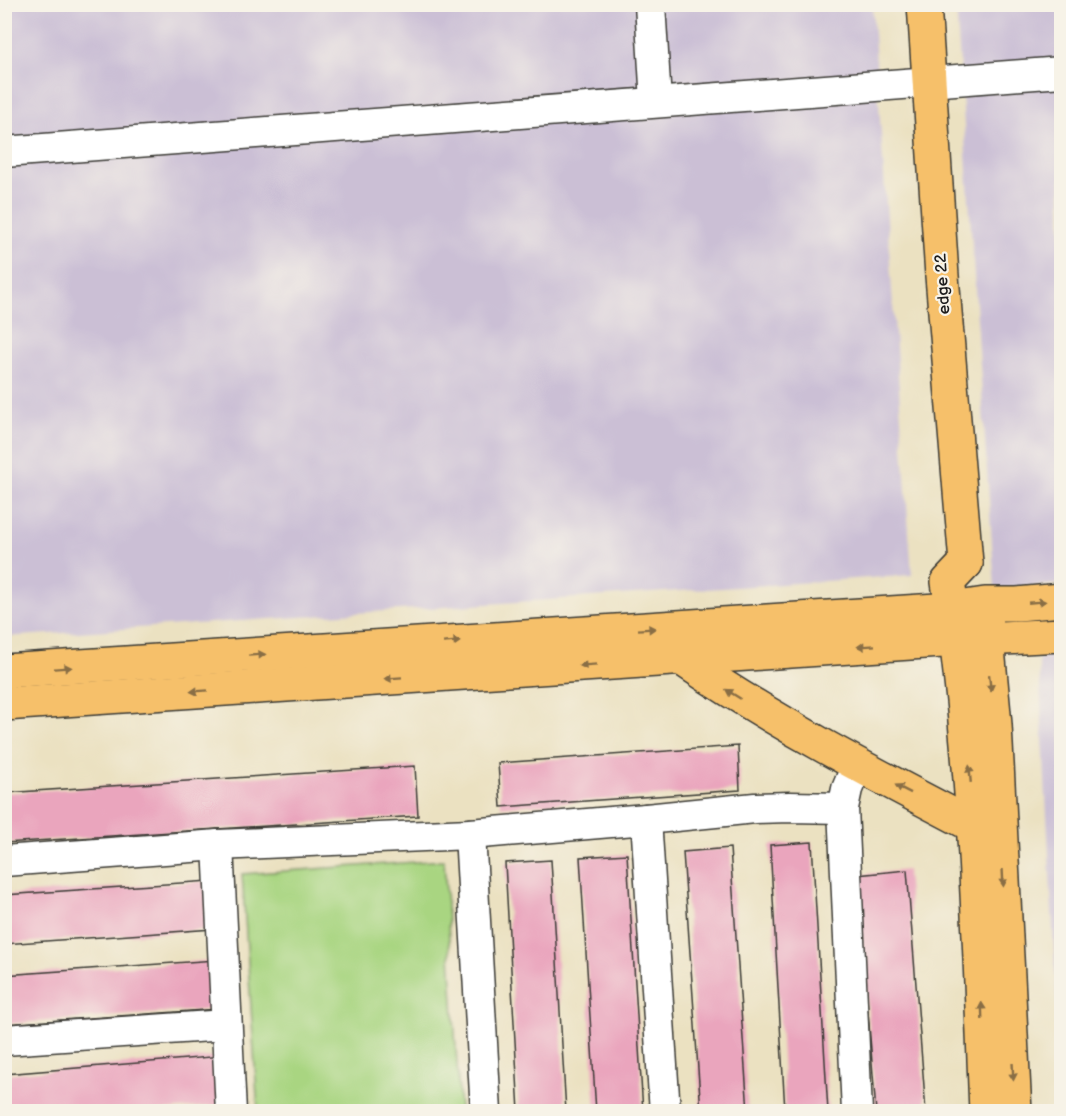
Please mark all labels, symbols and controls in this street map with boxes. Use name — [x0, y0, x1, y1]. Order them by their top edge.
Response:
street label: edge 22 — [931, 253, 955, 315]
one-way arrow — [1027, 597, 1046, 607]
one-way arrow — [637, 624, 656, 633]
one-way arrow — [443, 637, 462, 646]
one-way arrow — [857, 641, 876, 651]
one-way arrow — [248, 650, 267, 659]
one-way arrow — [578, 660, 597, 670]
one-way arrow — [53, 663, 72, 672]
one-way arrow — [384, 673, 403, 683]
one-way arrow — [985, 674, 995, 693]
one-way arrow — [189, 686, 208, 696]
one-way arrow — [725, 688, 742, 699]
one-way arrow — [965, 765, 975, 784]
one-way arrow — [895, 784, 912, 794]
one-way arrow — [998, 868, 1007, 887]
one-way arrow — [977, 1002, 986, 1021]
one-way arrow — [1009, 1063, 1018, 1082]

